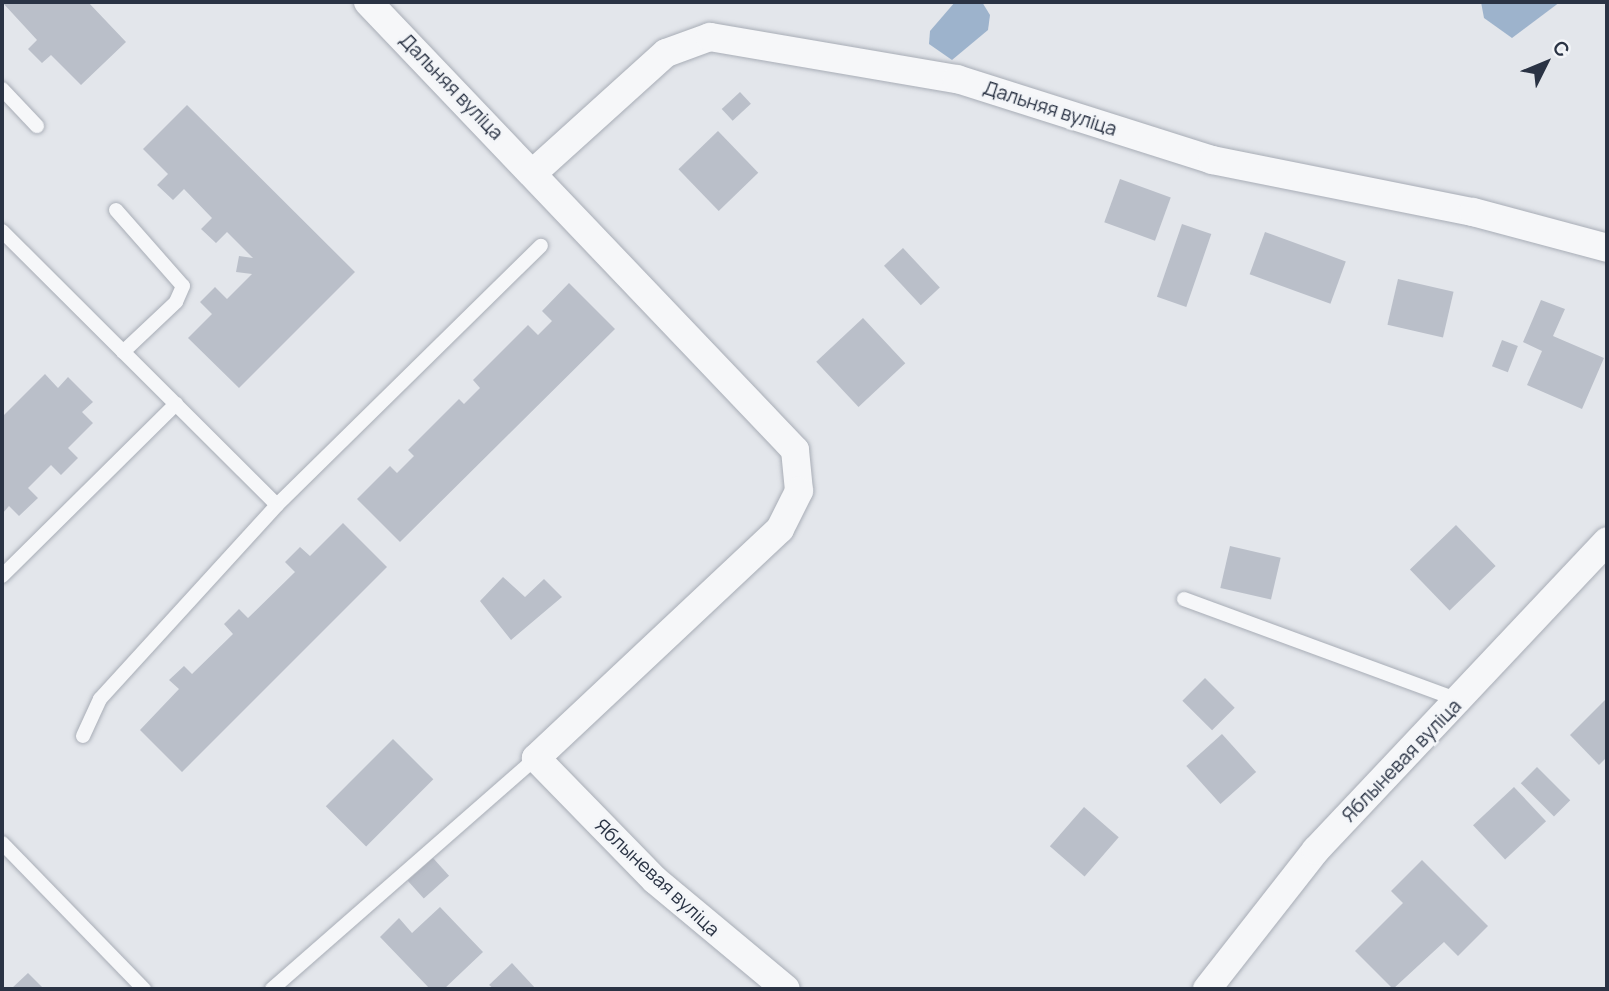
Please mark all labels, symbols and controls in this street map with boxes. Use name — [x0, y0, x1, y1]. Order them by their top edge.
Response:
north arrow — [1511, 28, 1581, 98]
street label: Дальняя вуліца — [395, 29, 507, 145]
text: С — [1547, 35, 1576, 63]
street label: Дальняя вуліца — [980, 77, 1120, 141]
street label: Яблыневая вуліца — [1338, 695, 1466, 827]
street label: Яблыневая вуліца — [590, 815, 724, 941]

